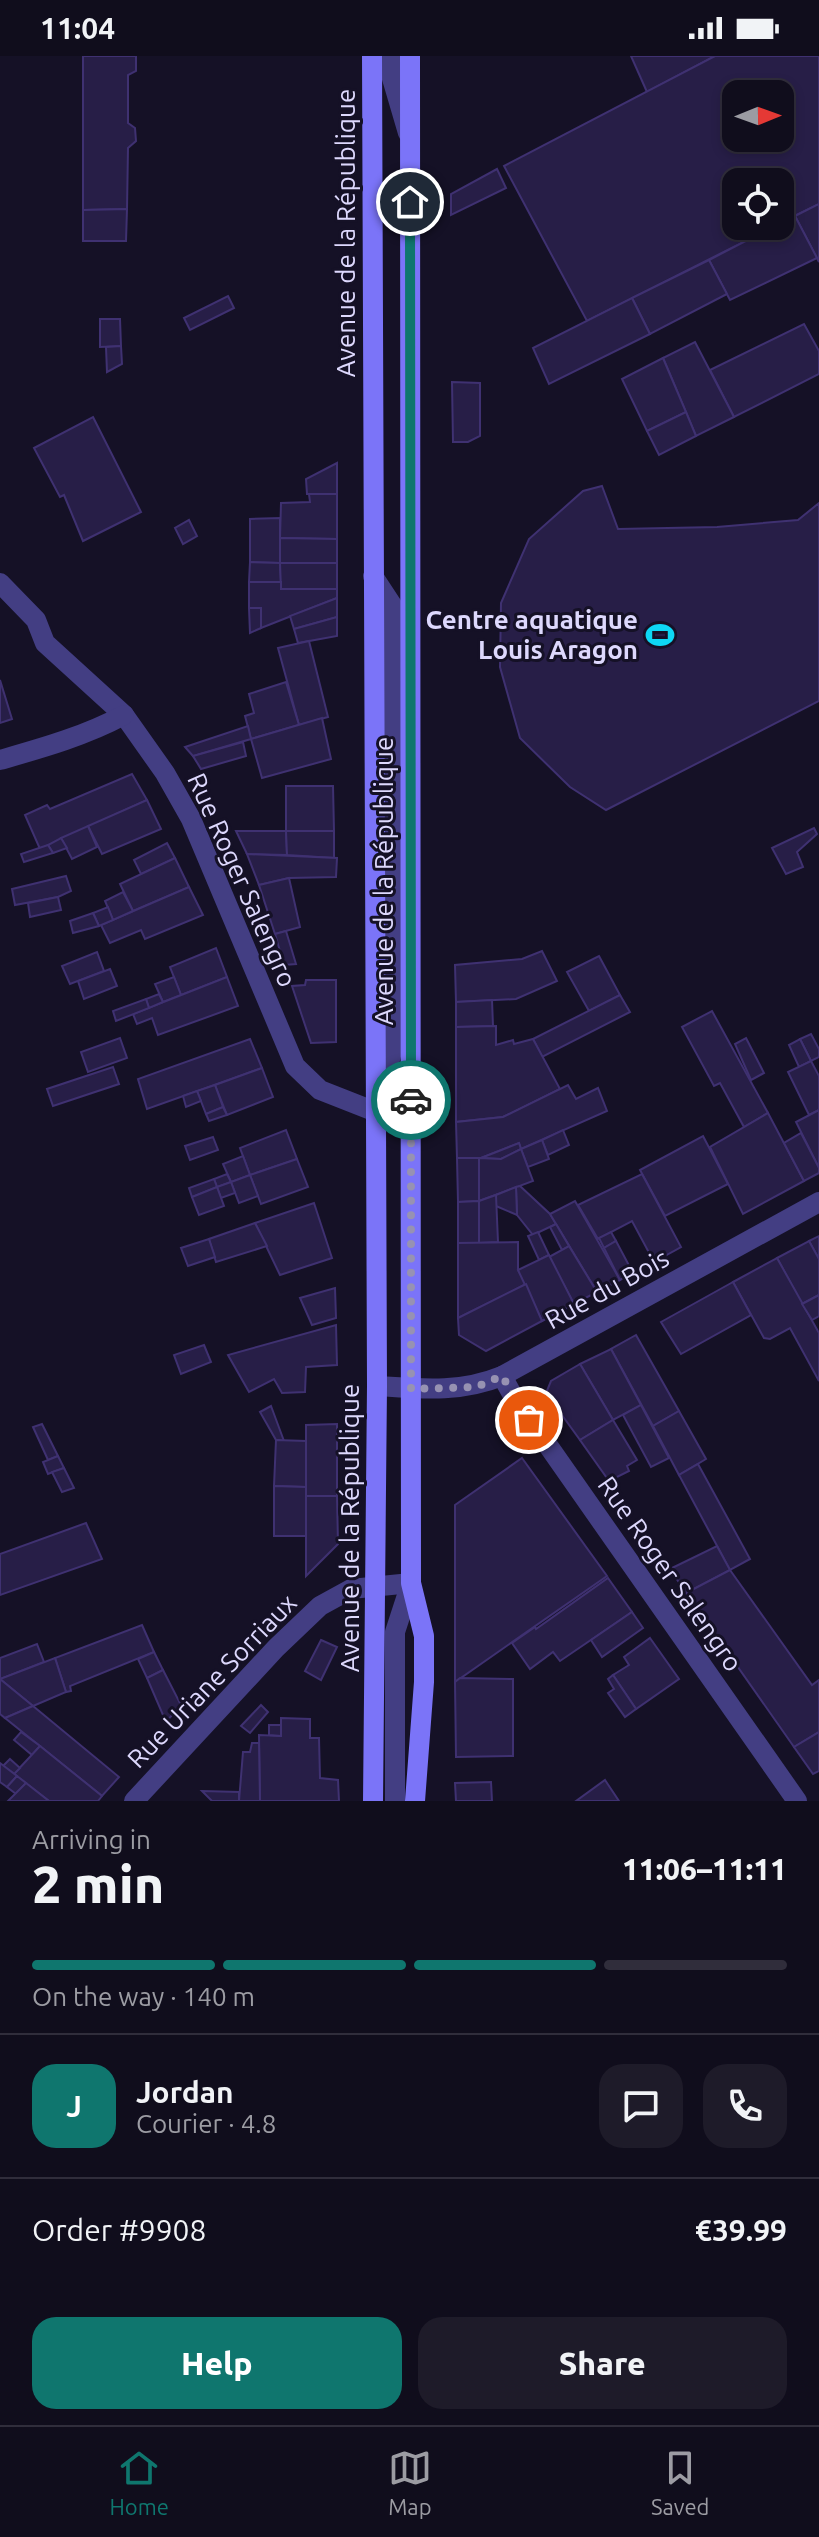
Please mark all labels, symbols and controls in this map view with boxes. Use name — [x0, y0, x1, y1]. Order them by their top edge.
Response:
text: 11:04 — [40, 11, 115, 45]
north arrow — [722, 80, 794, 152]
map controls — [722, 80, 794, 240]
street label: Avenue de la République — [331, 89, 360, 377]
pin — [376, 168, 444, 236]
button: locate — [722, 168, 794, 240]
icon: home — [388, 180, 432, 224]
place label: Centre aquatique Louis Aragon — [425, 605, 638, 664]
sports icon: Centre aquatique Louis Aragon — [645, 620, 675, 650]
street label: Avenue de la République — [369, 737, 398, 1025]
street label: Rue Roger Salengro — [182, 768, 303, 991]
courier — [371, 1060, 451, 1140]
icon: car — [389, 1078, 433, 1122]
street label: Rue du Bois — [540, 1243, 674, 1334]
street label: Avenue de la République — [335, 1384, 364, 1672]
pin — [495, 1386, 563, 1454]
icon: bag — [507, 1398, 551, 1442]
street label: Rue Roger Salengro — [592, 1471, 748, 1677]
street label: Rue Uriane Sorriaux — [121, 1588, 302, 1773]
text: Arriving in — [32, 1825, 151, 1854]
text: 11:06–11:11 — [622, 1852, 787, 1886]
text: 2 min — [32, 1855, 164, 1913]
text: On the way · 140 m — [32, 1982, 255, 2011]
button: chat — [599, 2064, 683, 2148]
button: phone — [703, 2064, 787, 2148]
text: Jordan — [136, 2075, 234, 2109]
text: J — [66, 2089, 82, 2123]
text: Courier · 4.8 — [136, 2109, 276, 2138]
text: Order #9908 — [32, 2213, 206, 2247]
text: €39.99 — [695, 2213, 787, 2247]
button: Help — [32, 2317, 402, 2409]
button: Share — [418, 2317, 787, 2409]
tab: Home — [110, 2446, 169, 2519]
tab: Map — [388, 2446, 432, 2519]
tab: Saved — [651, 2446, 709, 2519]

